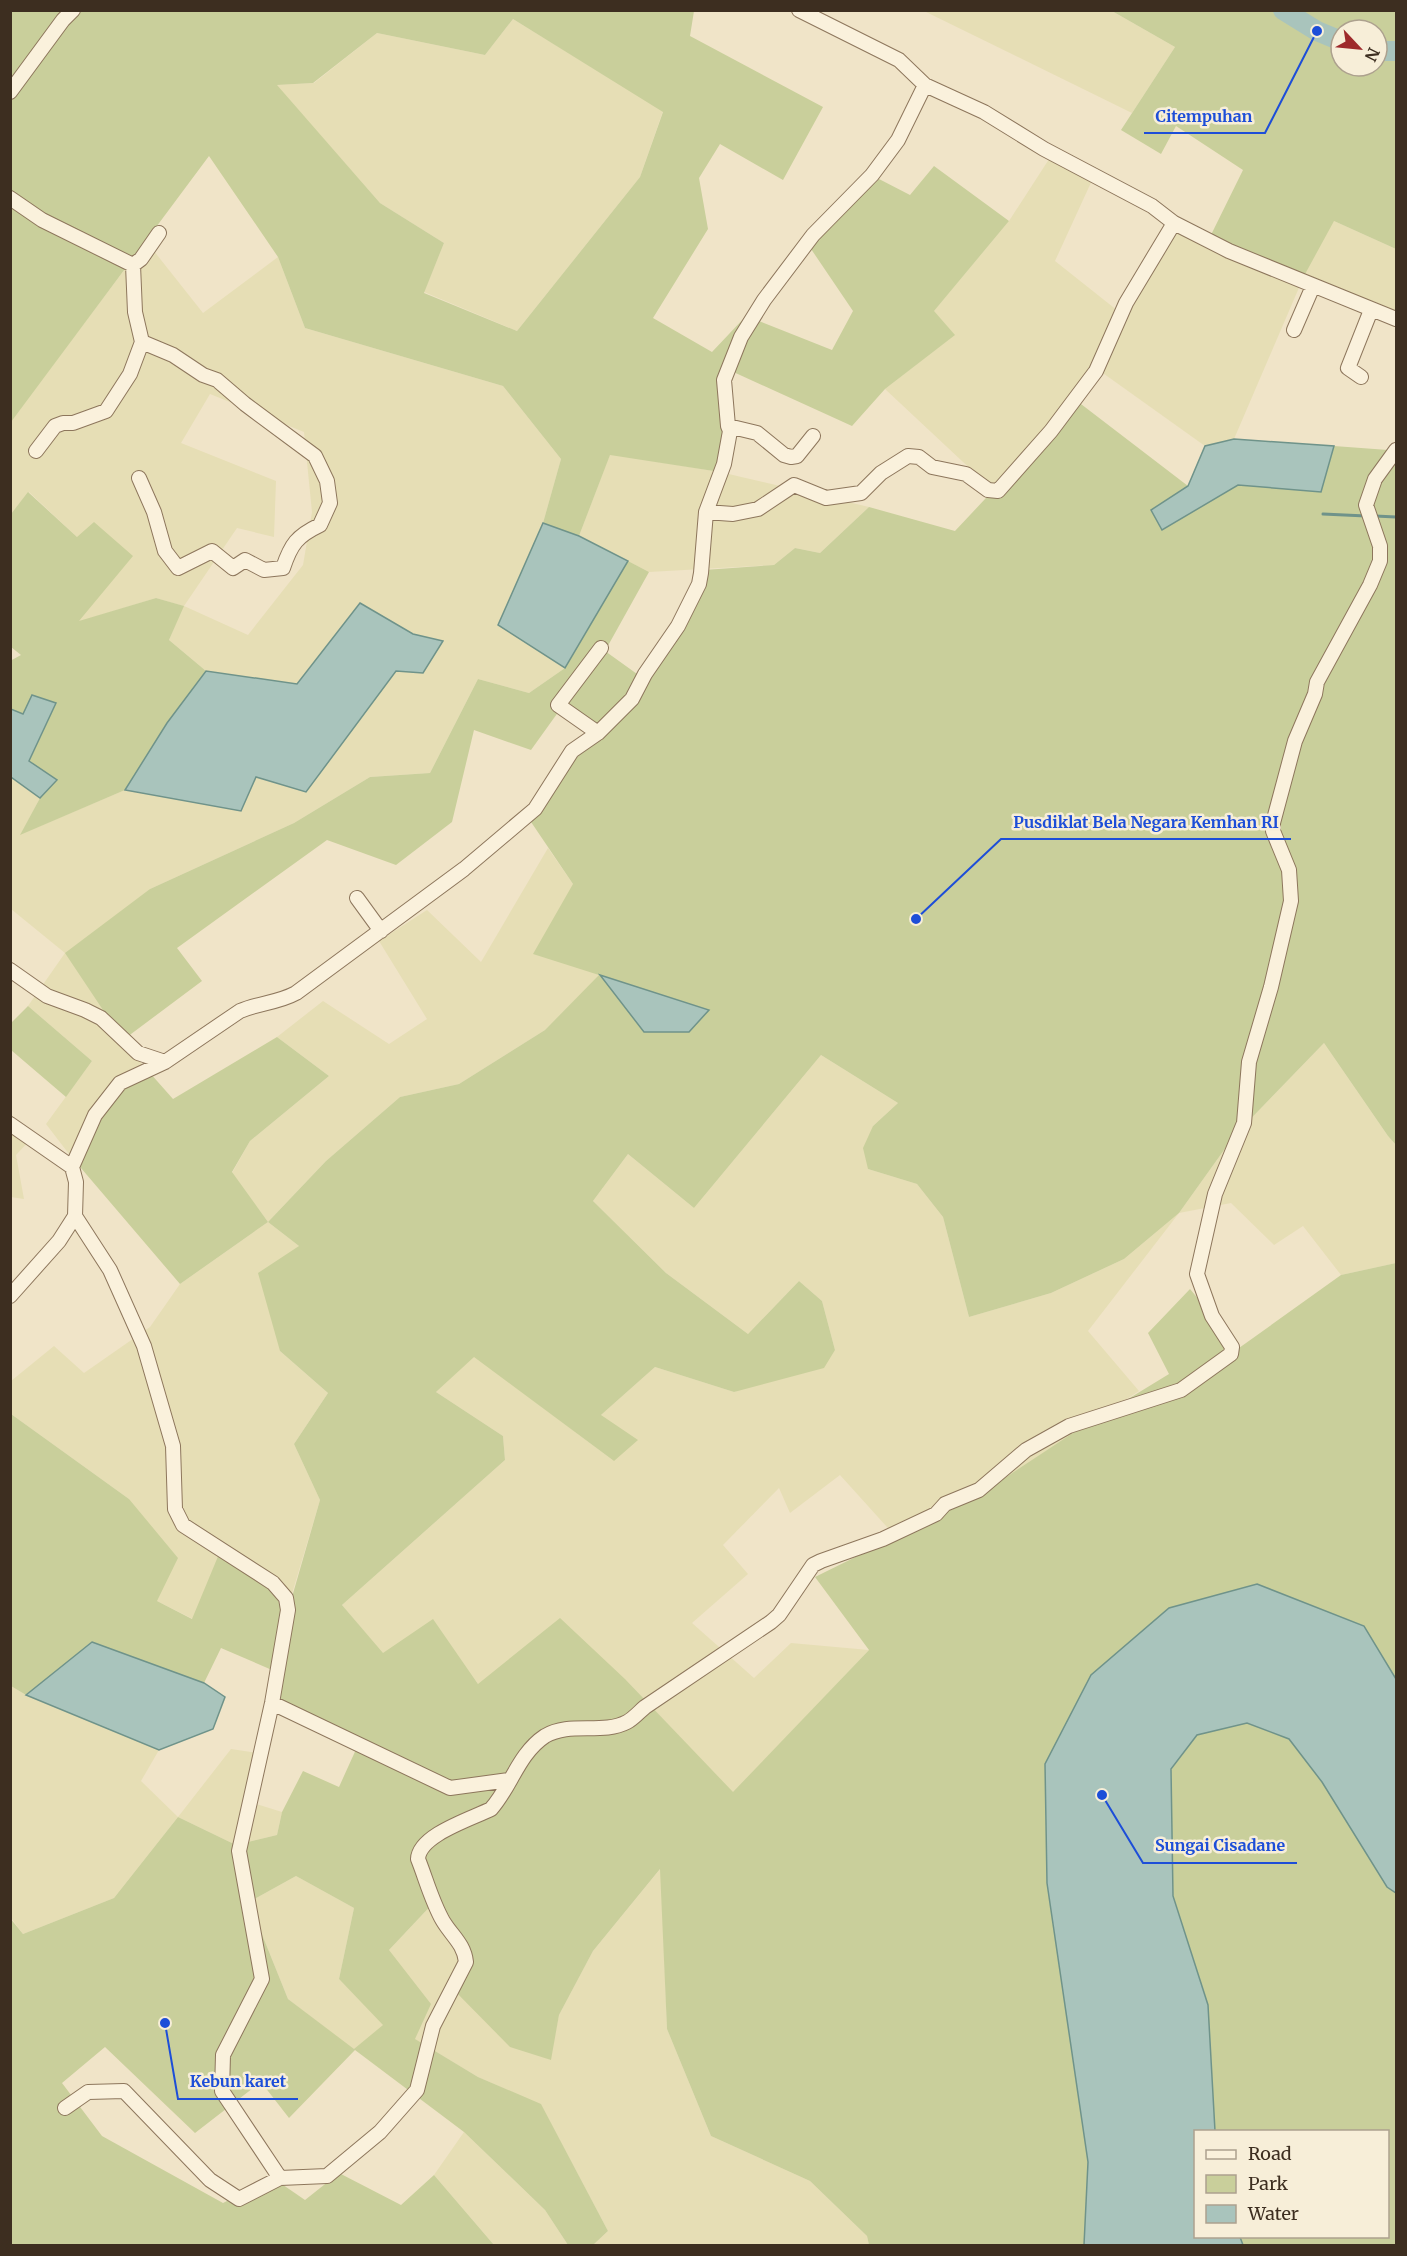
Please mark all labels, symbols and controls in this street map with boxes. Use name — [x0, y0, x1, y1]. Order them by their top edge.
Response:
north arrow — [1329, 18, 1389, 78]
text: N — [1361, 45, 1384, 65]
callout: Citempuhan — [1144, 99, 1265, 133]
text: Citempuhan — [1156, 106, 1253, 126]
callout: Pusdiklat Bela Negara Kemhan RI — [1001, 805, 1291, 839]
text: Pusdiklat Bela Negara Kemhan RI — [1013, 812, 1279, 832]
callout: Sungai Cisadane — [1143, 1829, 1297, 1863]
text: Sungai Cisadane — [1155, 1835, 1285, 1855]
callout: Kebun karet — [178, 2065, 298, 2099]
text: Kebun karet — [190, 2071, 287, 2091]
legend — [1194, 2130, 1389, 2238]
text: Road — [1248, 2142, 1292, 2165]
text: Park — [1248, 2172, 1289, 2195]
text: Water — [1247, 2202, 1299, 2225]

